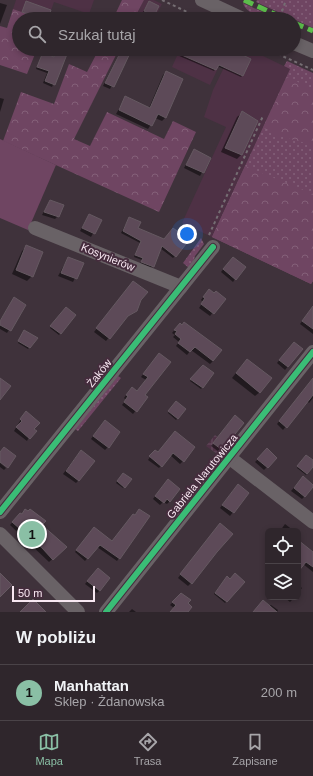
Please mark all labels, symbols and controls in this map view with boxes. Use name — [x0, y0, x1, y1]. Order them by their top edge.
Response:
search box — [12, 12, 301, 56]
icon: search — [26, 23, 48, 45]
text: Szukaj tutaj — [58, 26, 136, 43]
your location — [177, 224, 197, 244]
street label: Kosynierów — [79, 241, 137, 273]
street label: Żaków — [84, 357, 114, 389]
street label: Gabriela Narutowicza — [164, 431, 240, 521]
pin: 1 — [19, 519, 45, 549]
map controls — [265, 528, 301, 600]
button: locate — [265, 528, 301, 564]
button: layers — [265, 564, 301, 600]
scale bar — [12, 584, 95, 603]
text: 50 m — [18, 587, 42, 599]
text: W pobliżu — [16, 628, 96, 647]
text: Manhattan — [54, 677, 129, 694]
text: 1 — [25, 685, 33, 700]
text: 200 m — [261, 685, 297, 700]
text: Sklep · Żdanowska — [54, 694, 165, 709]
tab: Mapa — [35, 731, 63, 767]
tab: Trasa — [134, 731, 161, 767]
tab: Zapisane — [232, 731, 278, 767]

